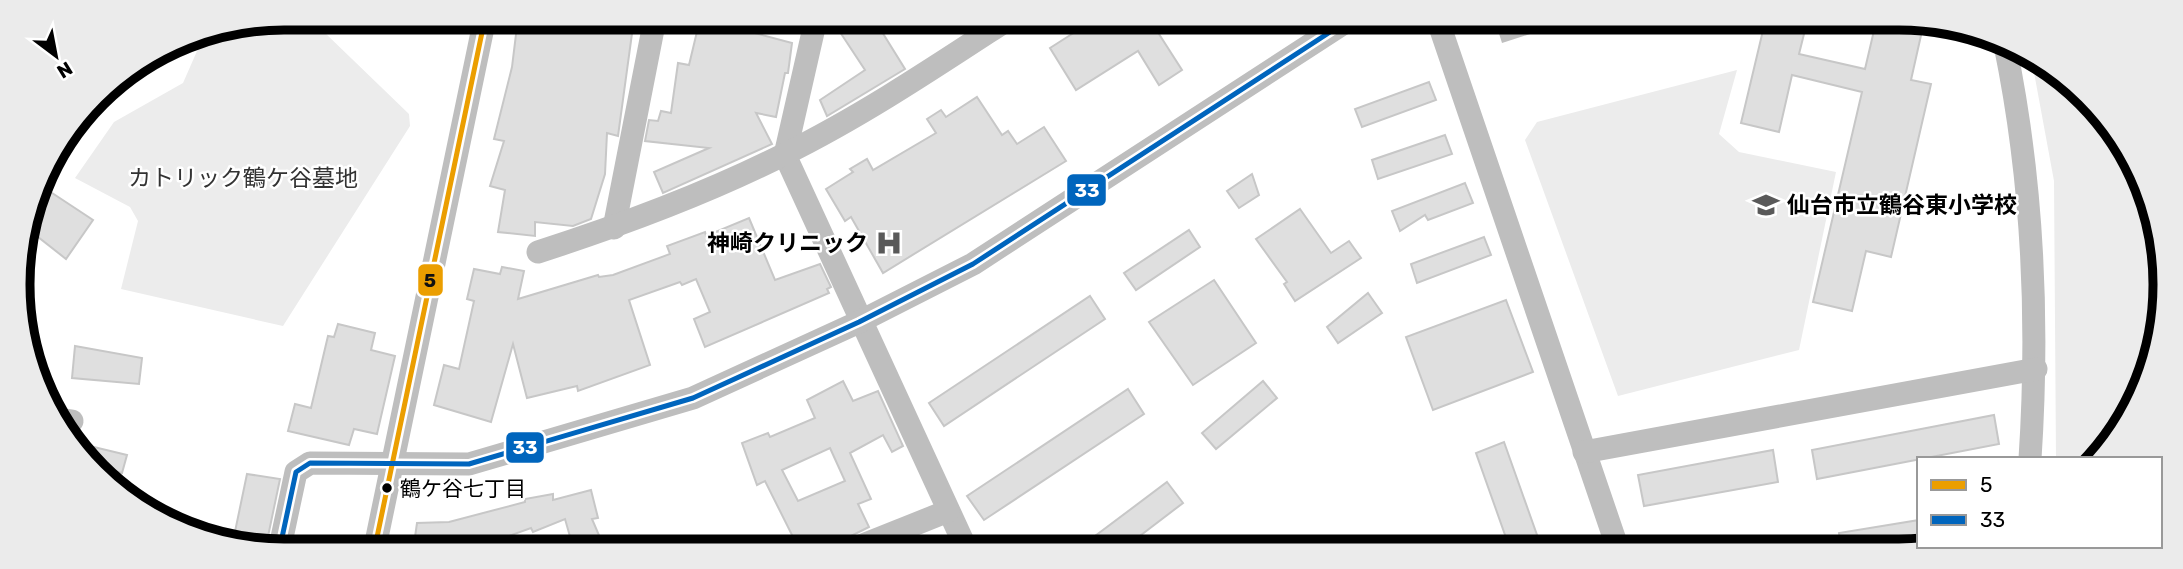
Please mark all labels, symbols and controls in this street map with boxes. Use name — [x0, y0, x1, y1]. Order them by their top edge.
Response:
north arrow — [21, 21, 91, 91]
text: N — [53, 57, 77, 83]
park label: カトリック鶴ケ谷墓地 — [128, 164, 358, 192]
line badge: 33 — [1066, 173, 1107, 207]
text: 33 — [1074, 179, 1100, 202]
school or university icon: 仙台市立鶴谷東小学校 — [1751, 190, 1781, 220]
place label: 仙台市立鶴谷東小学校 — [1787, 191, 2017, 219]
hospital icon: 神崎クリニック — [874, 228, 904, 258]
place label: 神崎クリニック — [707, 229, 868, 257]
line badge: 5 — [417, 263, 444, 297]
text: 5 — [424, 269, 436, 292]
line badge: 33 — [505, 431, 545, 464]
text: 33 — [512, 436, 538, 459]
legend — [1917, 457, 2162, 548]
text: 5 — [1980, 472, 1992, 497]
place label: 鶴ケ谷七丁目 — [400, 476, 526, 501]
marker: 鶴ケ谷七丁目 — [380, 481, 394, 495]
text: 33 — [1980, 507, 2005, 532]

